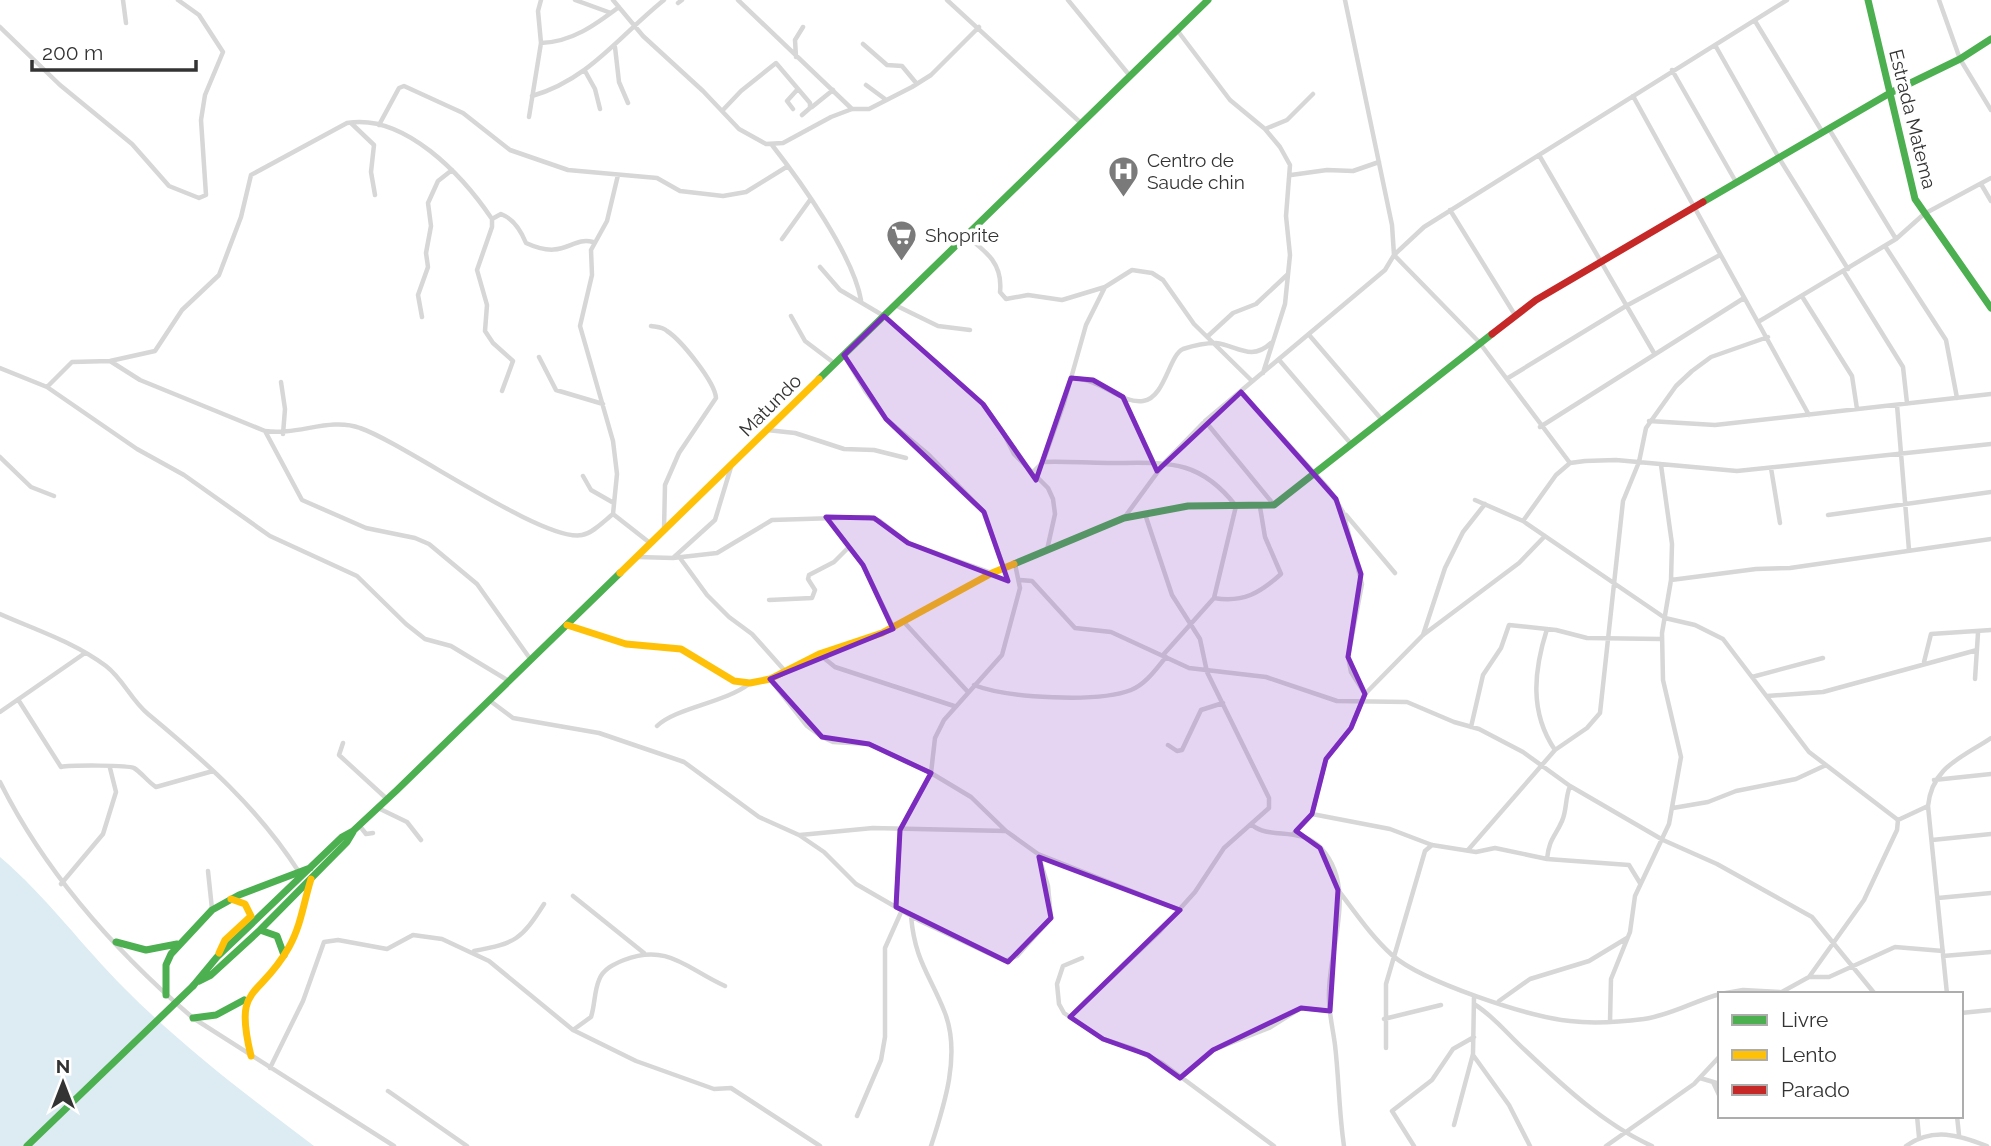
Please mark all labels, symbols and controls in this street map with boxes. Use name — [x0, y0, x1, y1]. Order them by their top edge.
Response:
scale bar — [32, 28, 196, 72]
text: 200 m — [42, 40, 103, 65]
street label: Estrada Matema — [1885, 47, 1941, 191]
place label: Centro de Saude chin — [1147, 149, 1245, 193]
hospital icon: Centro de Saude chin — [1107, 154, 1141, 198]
supermarket icon: Shoprite — [885, 218, 919, 262]
place label: Shoprite — [925, 224, 999, 246]
street label: Matundo — [734, 369, 806, 441]
legend — [1718, 992, 1963, 1118]
text: Livre — [1781, 1007, 1828, 1032]
text: Lento — [1781, 1042, 1837, 1067]
north arrow — [28, 1048, 98, 1118]
text: N — [56, 1055, 70, 1077]
text: Parado — [1781, 1077, 1850, 1102]

